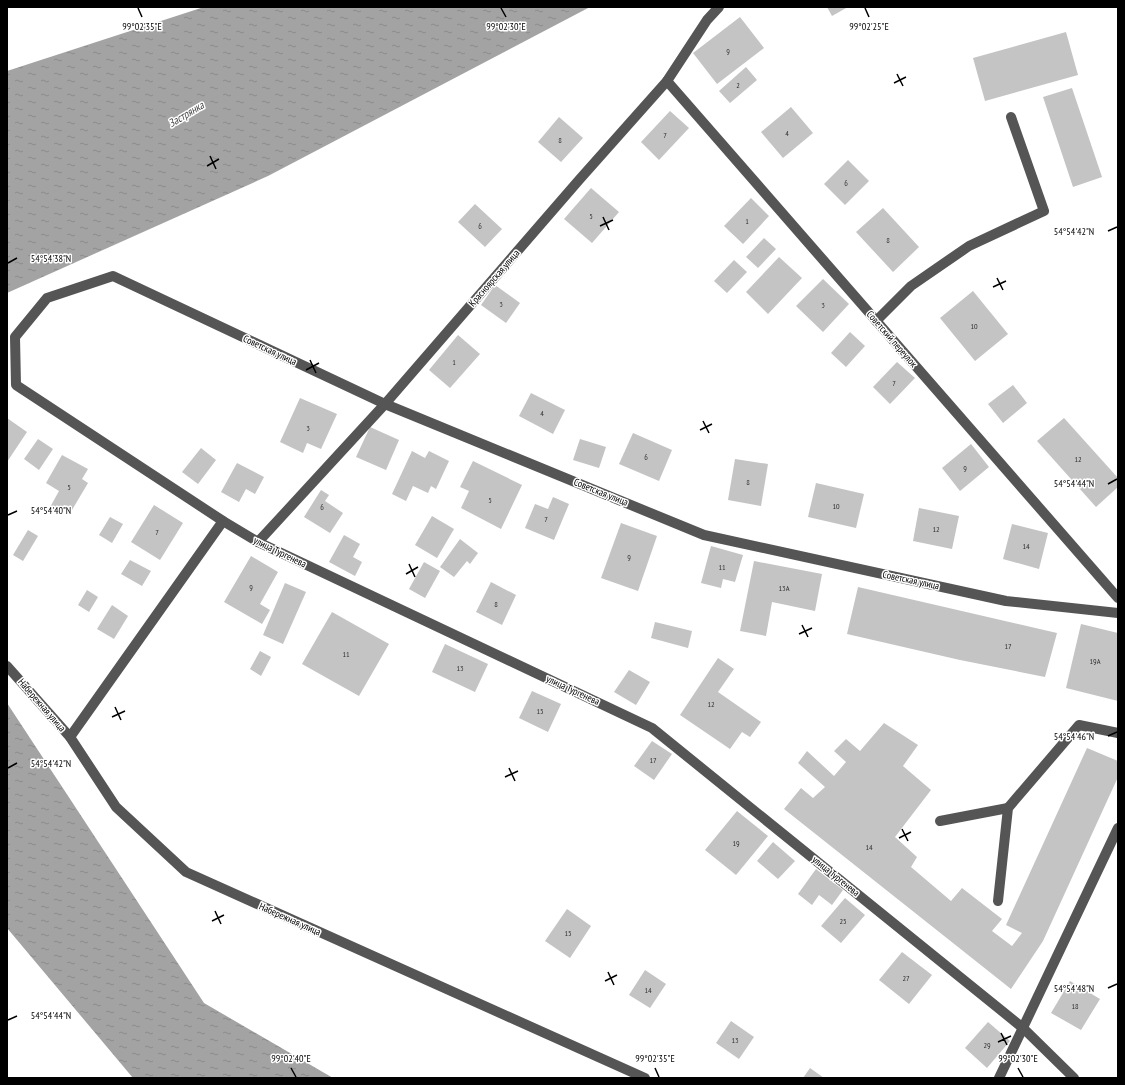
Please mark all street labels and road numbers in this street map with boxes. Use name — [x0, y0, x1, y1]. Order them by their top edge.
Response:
street label: Красноярская улица — [466, 247, 522, 309]
street label: Советский переулок — [864, 308, 920, 370]
street label: Советская улица — [241, 332, 299, 368]
street label: Советская улица — [572, 475, 630, 509]
street label: улица Тургенева — [251, 534, 309, 570]
street label: Советская улица — [881, 568, 941, 592]
street label: улица Тургенева — [544, 672, 602, 708]
street label: Набережная улица — [15, 676, 69, 734]
street label: улица Тургенева — [810, 853, 862, 899]
street label: Набережная улица — [257, 900, 323, 938]

